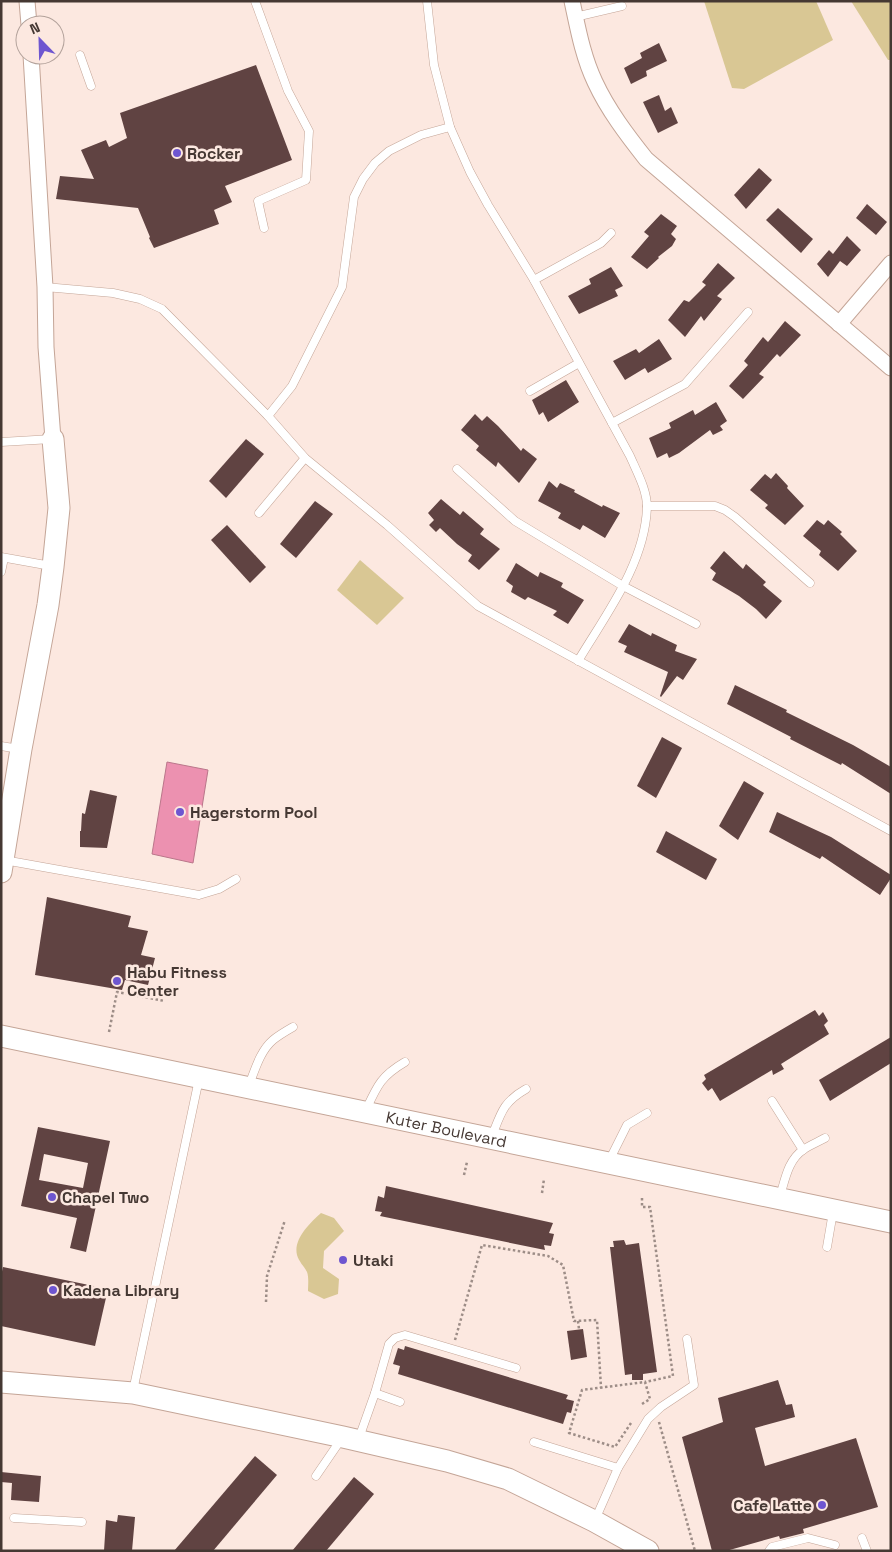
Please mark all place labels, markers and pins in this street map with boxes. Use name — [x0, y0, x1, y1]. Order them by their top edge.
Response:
place label: Rocker — [187, 143, 240, 164]
marker: Rocker — [171, 147, 183, 159]
place label: Hagerstorm Pool — [190, 802, 318, 823]
marker: Hagerstorm Pool — [174, 806, 186, 818]
place label: Habu Fitness Center — [127, 962, 227, 1001]
marker: Habu Fitness Center — [111, 975, 123, 987]
place label: Chapel Two — [62, 1187, 150, 1208]
marker: Chapel Two — [46, 1191, 58, 1203]
place label: Utaki — [353, 1250, 394, 1271]
marker: Utaki — [337, 1254, 349, 1266]
place label: Kadena Library — [63, 1280, 179, 1301]
marker: Kadena Library — [47, 1284, 59, 1296]
place label: Cafe Latte — [733, 1495, 812, 1516]
marker: Cafe Latte — [816, 1499, 828, 1511]

